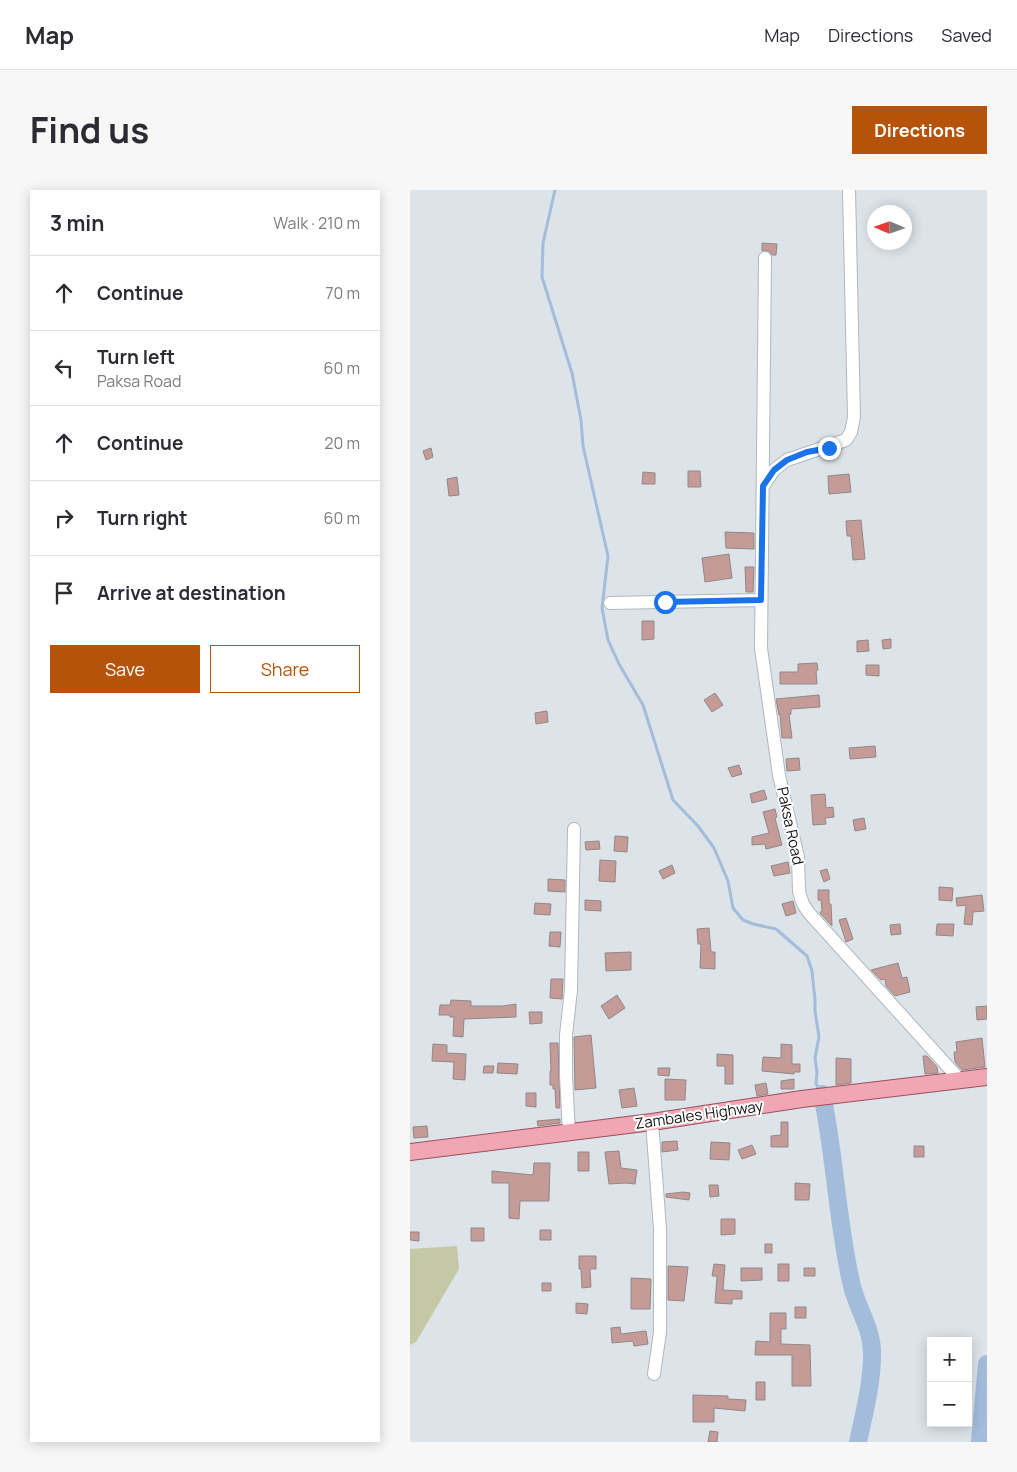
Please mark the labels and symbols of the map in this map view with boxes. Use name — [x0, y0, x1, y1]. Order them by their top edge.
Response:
north arrow — [867, 205, 912, 250]
route end — [818, 437, 841, 460]
route start — [654, 591, 677, 614]
street label: Paksa Road — [772, 785, 809, 867]
street label: Zambales Highway — [634, 1095, 764, 1134]

